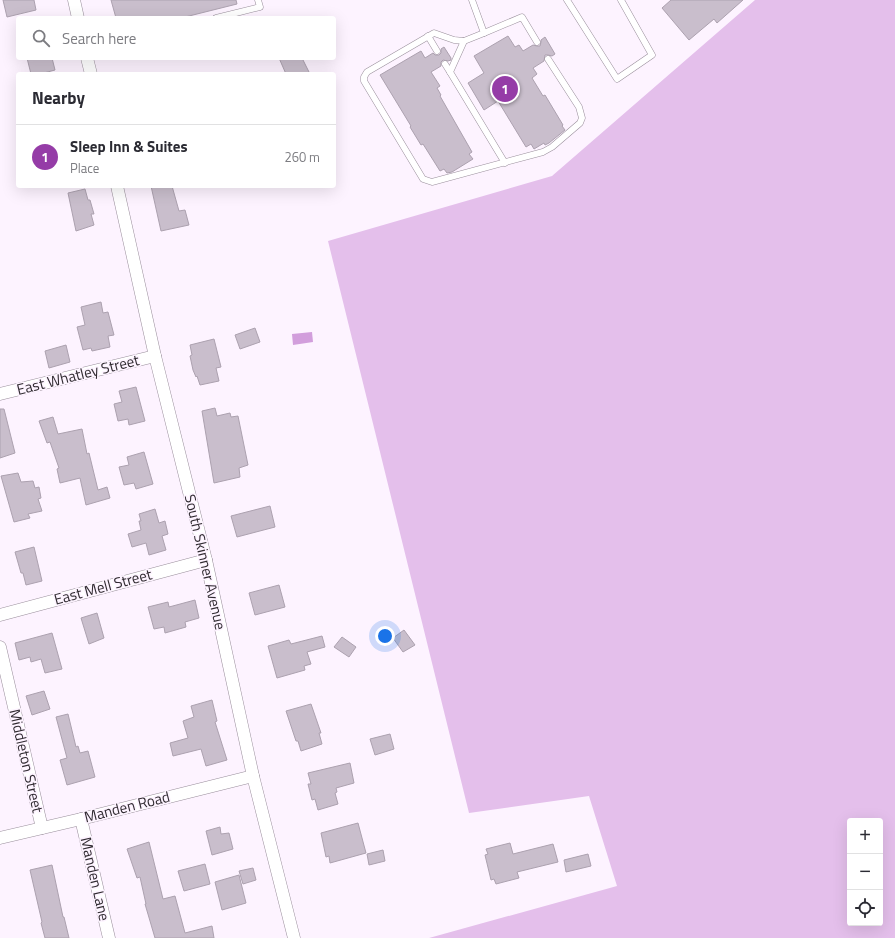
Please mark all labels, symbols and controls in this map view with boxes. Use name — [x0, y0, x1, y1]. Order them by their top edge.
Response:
search box — [16, 16, 336, 60]
icon: search — [30, 27, 52, 49]
text: Search here — [62, 27, 136, 50]
pin: 1 — [492, 74, 518, 104]
text: Nearby — [32, 85, 85, 111]
text: Sleep Inn & Suites — [70, 135, 187, 158]
text: 1 — [41, 147, 49, 167]
text: 260 m — [284, 147, 320, 167]
text: Place — [70, 158, 99, 178]
street label: East Whatley Street — [14, 348, 142, 401]
street label: South Skinner Avenue — [179, 492, 232, 632]
street label: East Mell Street — [51, 562, 155, 611]
your location — [375, 626, 395, 646]
street label: Middleton Street — [3, 707, 50, 816]
street label: Manden Road — [82, 785, 172, 828]
map controls — [847, 818, 883, 926]
button: + — [847, 818, 883, 854]
street label: Manden Lane — [75, 835, 116, 923]
button: − — [847, 854, 883, 890]
button: locate — [847, 890, 883, 926]

